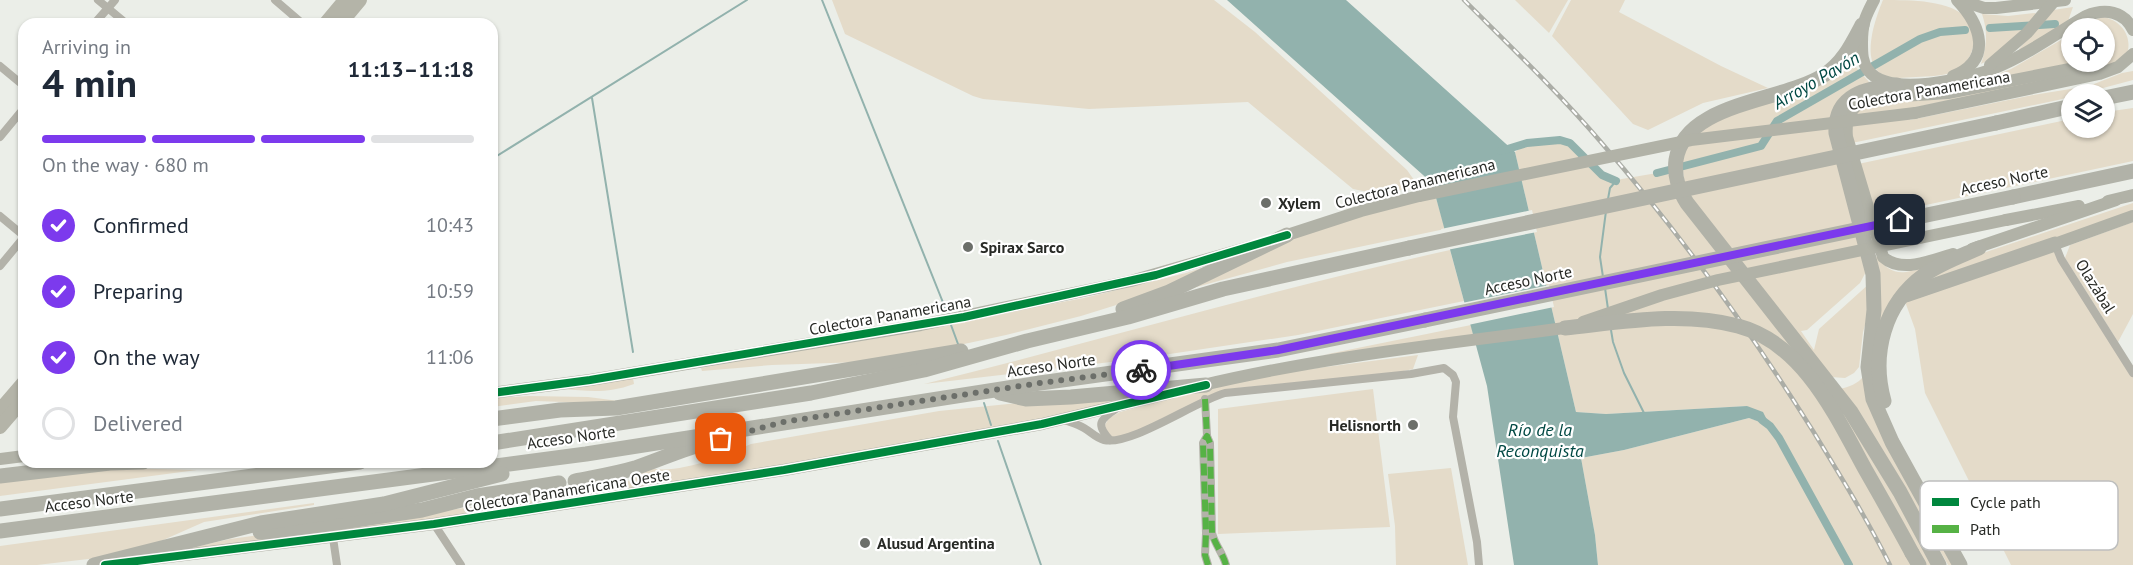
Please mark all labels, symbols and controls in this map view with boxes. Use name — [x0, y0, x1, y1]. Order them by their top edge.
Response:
map controls — [2061, 18, 2115, 138]
button: locate — [2061, 18, 2115, 72]
text: Arriving in — [42, 34, 131, 60]
water label: Arroyo Pavón — [1768, 46, 1863, 114]
text: 11:13–11:18 — [348, 55, 474, 83]
text: 4 min — [42, 57, 137, 108]
street label: Colectora Panamericana — [1846, 66, 2012, 114]
button: layers — [2061, 84, 2115, 138]
text: On the way · 680 m — [42, 152, 209, 178]
street label: Colectora Panamericana — [1333, 153, 1497, 213]
street label: Acceso Norte — [1958, 161, 2050, 199]
place label: Xylem — [1278, 193, 1321, 213]
pin — [1874, 194, 1925, 245]
marker: Xylem — [1259, 196, 1273, 210]
icon: home — [1883, 203, 1916, 236]
icon: check — [42, 209, 75, 242]
text: Confirmed — [93, 211, 189, 239]
text: 10:43 — [426, 212, 474, 238]
place label: Spirax Sarco — [980, 237, 1065, 257]
marker: Spirax Sarco — [961, 240, 975, 254]
street label: Olazábal — [2072, 255, 2121, 317]
street label: Acceso Norte — [1482, 261, 1574, 299]
icon: check — [42, 275, 75, 308]
text: Preparing — [93, 277, 183, 305]
text: 10:59 — [426, 278, 474, 304]
street label: Colectora Panamericana — [807, 291, 973, 339]
courier — [1111, 340, 1171, 400]
icon: check — [42, 341, 75, 374]
text: On the way — [93, 343, 200, 371]
text: 11:06 — [426, 344, 474, 370]
street label: Acceso Norte — [1005, 349, 1097, 381]
icon: bike — [1125, 354, 1158, 387]
text: Delivered — [93, 409, 183, 437]
pin — [695, 413, 746, 464]
place label: Helisnorth — [1329, 415, 1401, 435]
marker: Helisnorth — [1406, 418, 1420, 432]
water label: Río de la Reconquista — [1496, 418, 1584, 462]
street label: Acceso Norte — [525, 421, 617, 453]
icon: bag — [704, 422, 737, 455]
street label: Colectora Panamericana Oeste — [463, 464, 671, 516]
legend — [1920, 481, 2118, 550]
street label: Acceso Norte — [44, 486, 134, 516]
text: Cycle path — [1970, 492, 2041, 512]
text: Path — [1970, 519, 2001, 539]
place label: Alusud Argentina — [877, 533, 995, 553]
marker: Alusud Argentina — [858, 536, 872, 550]

